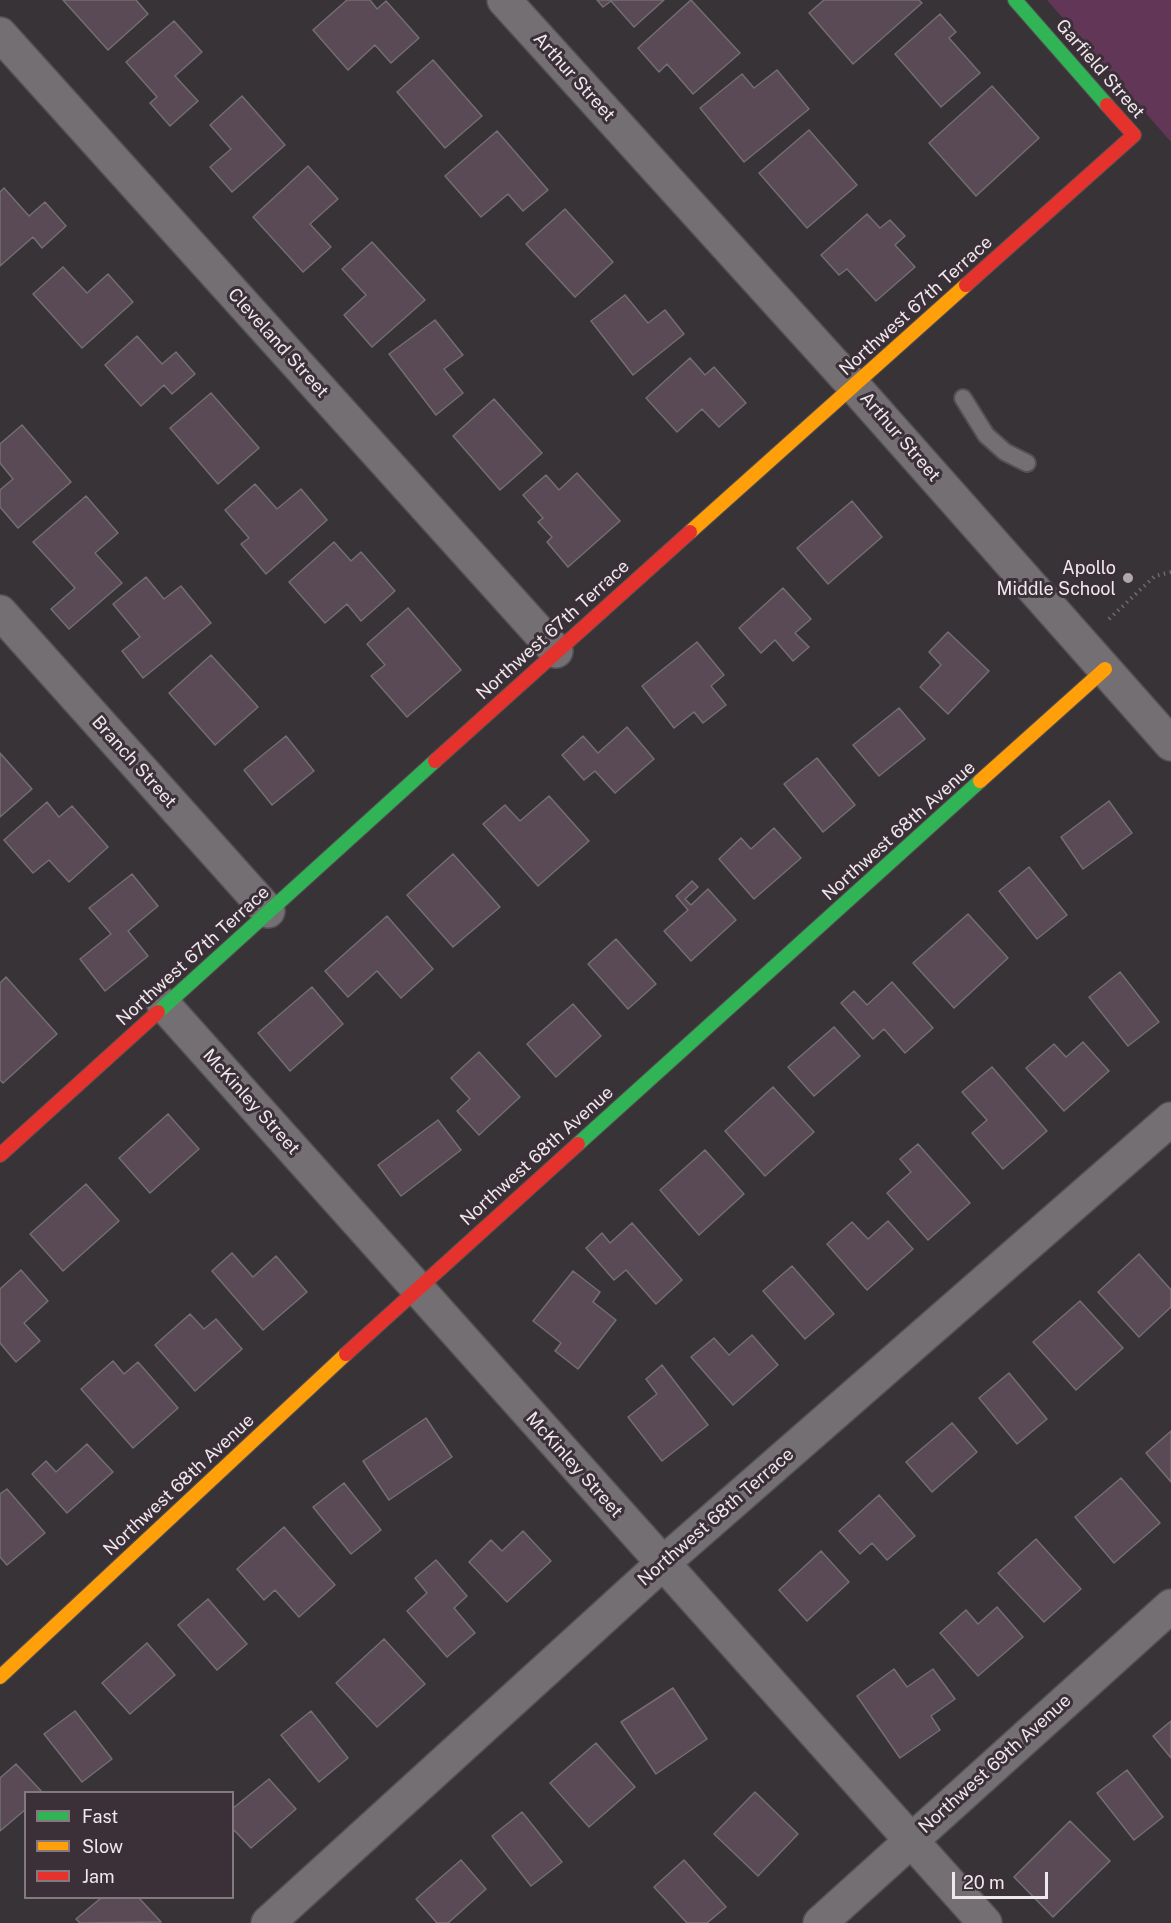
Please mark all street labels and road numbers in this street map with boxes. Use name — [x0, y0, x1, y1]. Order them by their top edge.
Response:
street label: Garfield Street — [1051, 15, 1149, 123]
street label: Arthur Street — [529, 28, 619, 126]
street label: Northwest 67th Terrace — [835, 232, 997, 380]
street label: Cleveland Street — [223, 284, 333, 402]
street label: Arthur Street — [855, 388, 945, 486]
street label: Northwest 67th Terrace — [472, 556, 634, 704]
street label: Branch Street — [87, 712, 181, 812]
street label: Northwest 68th Avenue — [818, 757, 980, 905]
street label: Northwest 67th Terrace — [112, 882, 274, 1030]
street label: McKinley Street — [198, 1045, 304, 1159]
street label: Northwest 68th Avenue — [456, 1082, 618, 1230]
street label: McKinley Street — [521, 1408, 627, 1522]
street label: Northwest 68th Avenue — [99, 1410, 259, 1560]
street label: Northwest 68th Terrace — [634, 1443, 798, 1591]
street label: Northwest 69th Avenue — [914, 1690, 1076, 1838]

